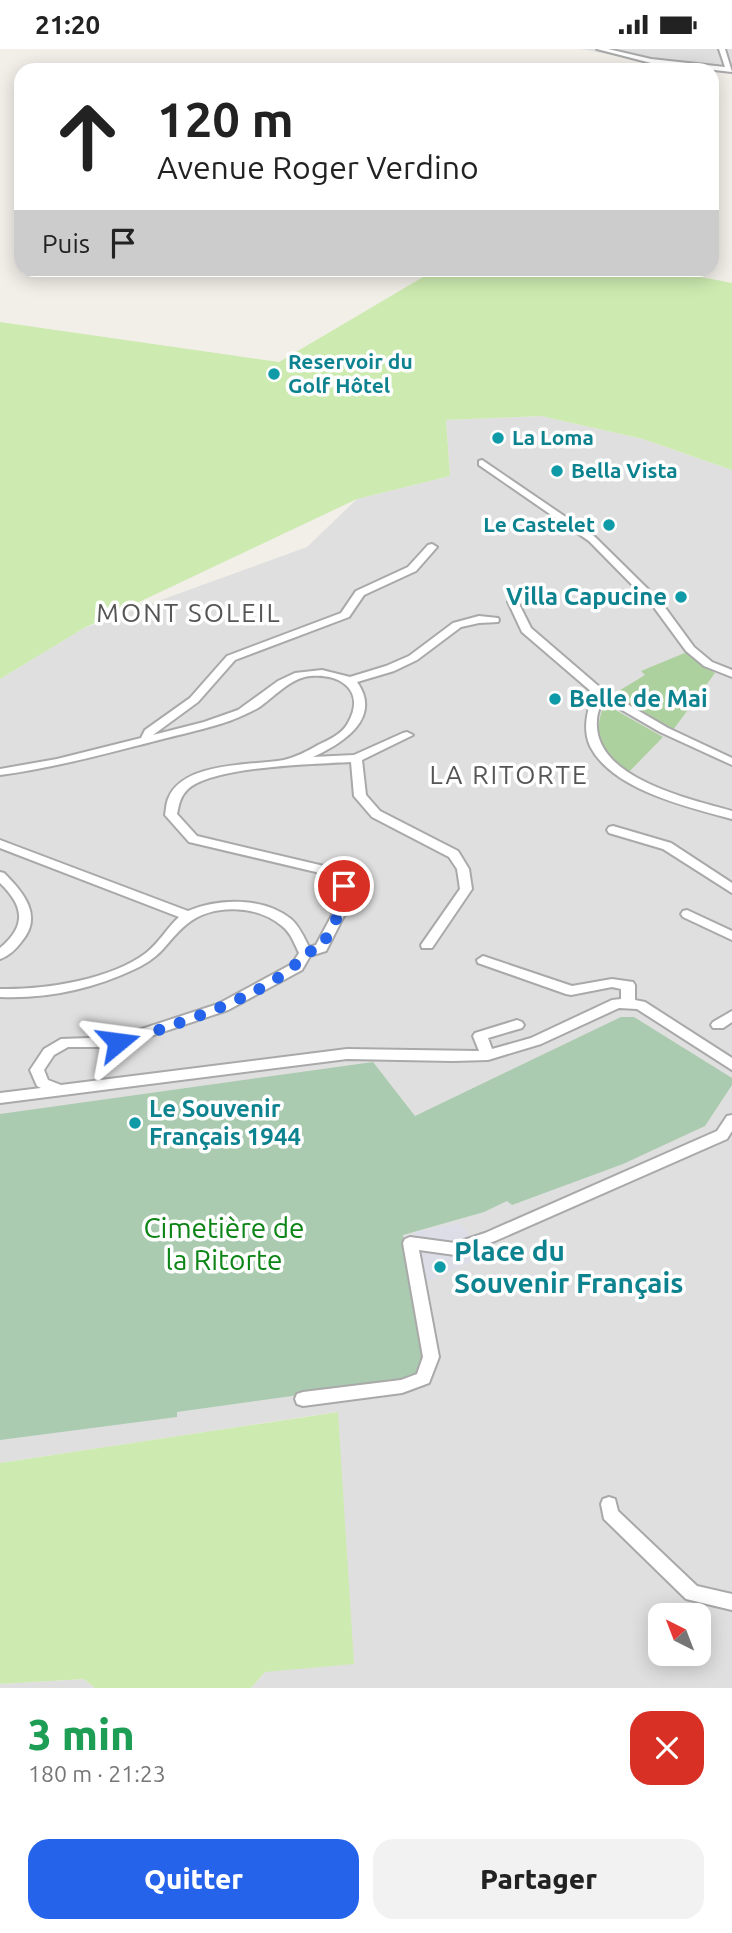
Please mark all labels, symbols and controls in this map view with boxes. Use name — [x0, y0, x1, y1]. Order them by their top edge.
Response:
text: 21:20 — [35, 10, 100, 39]
icon: ahead — [42, 91, 133, 182]
text: 120 m — [157, 91, 294, 146]
text: Avenue Roger Verdino — [157, 149, 479, 185]
icon: arrive — [104, 224, 142, 262]
text: Puis — [42, 229, 90, 258]
place label: Reservoir du Golf Hôtel — [288, 349, 413, 397]
marker: Reservoir du Golf Hôtel — [266, 366, 282, 382]
place label: La Loma — [512, 425, 594, 449]
marker: La Loma — [490, 430, 506, 446]
place label: Bella Vista — [571, 458, 678, 482]
marker: Bella Vista — [549, 463, 565, 479]
place label: Le Castelet — [483, 512, 595, 536]
marker: Le Castelet — [601, 517, 617, 533]
place label: Villa Capucine — [506, 583, 667, 610]
marker: Villa Capucine — [673, 589, 689, 605]
district label: MONT SOLEIL — [96, 598, 282, 627]
place label: Belle de Mai — [569, 685, 708, 712]
marker: Belle de Mai — [547, 691, 563, 707]
district label: LA RITORTE — [429, 760, 589, 789]
pin — [314, 856, 374, 916]
icon: arrive — [325, 867, 363, 905]
position arrow — [81, 1005, 155, 1079]
place label: Le Souvenir Français 1944 — [149, 1095, 301, 1150]
marker: Le Souvenir Français 1944 — [127, 1115, 143, 1131]
park label: Cimetière de la Ritorte — [143, 1212, 305, 1275]
place label: Place du Souvenir Français — [454, 1235, 683, 1299]
marker: Place du Souvenir Français — [432, 1259, 448, 1275]
north arrow — [648, 1603, 710, 1666]
map controls — [648, 1603, 711, 1666]
text: 3 min — [28, 1711, 135, 1758]
button: close — [630, 1711, 704, 1785]
text: 180 m · 21:23 — [28, 1761, 166, 1786]
button: Quitter — [28, 1839, 359, 1919]
button: Partager — [373, 1839, 704, 1919]

